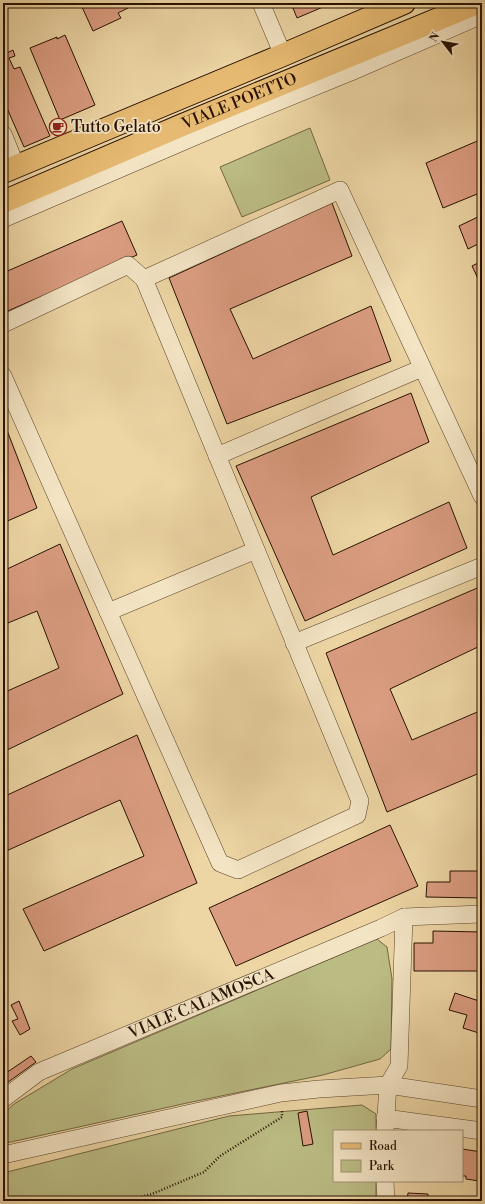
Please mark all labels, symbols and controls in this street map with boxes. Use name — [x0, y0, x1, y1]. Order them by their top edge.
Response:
north arrow — [423, 22, 463, 62]
text: N — [427, 30, 444, 45]
street label: VIALE POETTO — [178, 69, 300, 134]
cafe icon: Tutto Gelato — [48, 117, 68, 137]
place label: Tutto Gelato — [71, 117, 161, 137]
street label: VIALE CALAMOSCA — [124, 964, 278, 1044]
legend — [333, 1130, 463, 1182]
text: Road — [369, 1139, 397, 1154]
text: Park — [369, 1159, 395, 1174]

